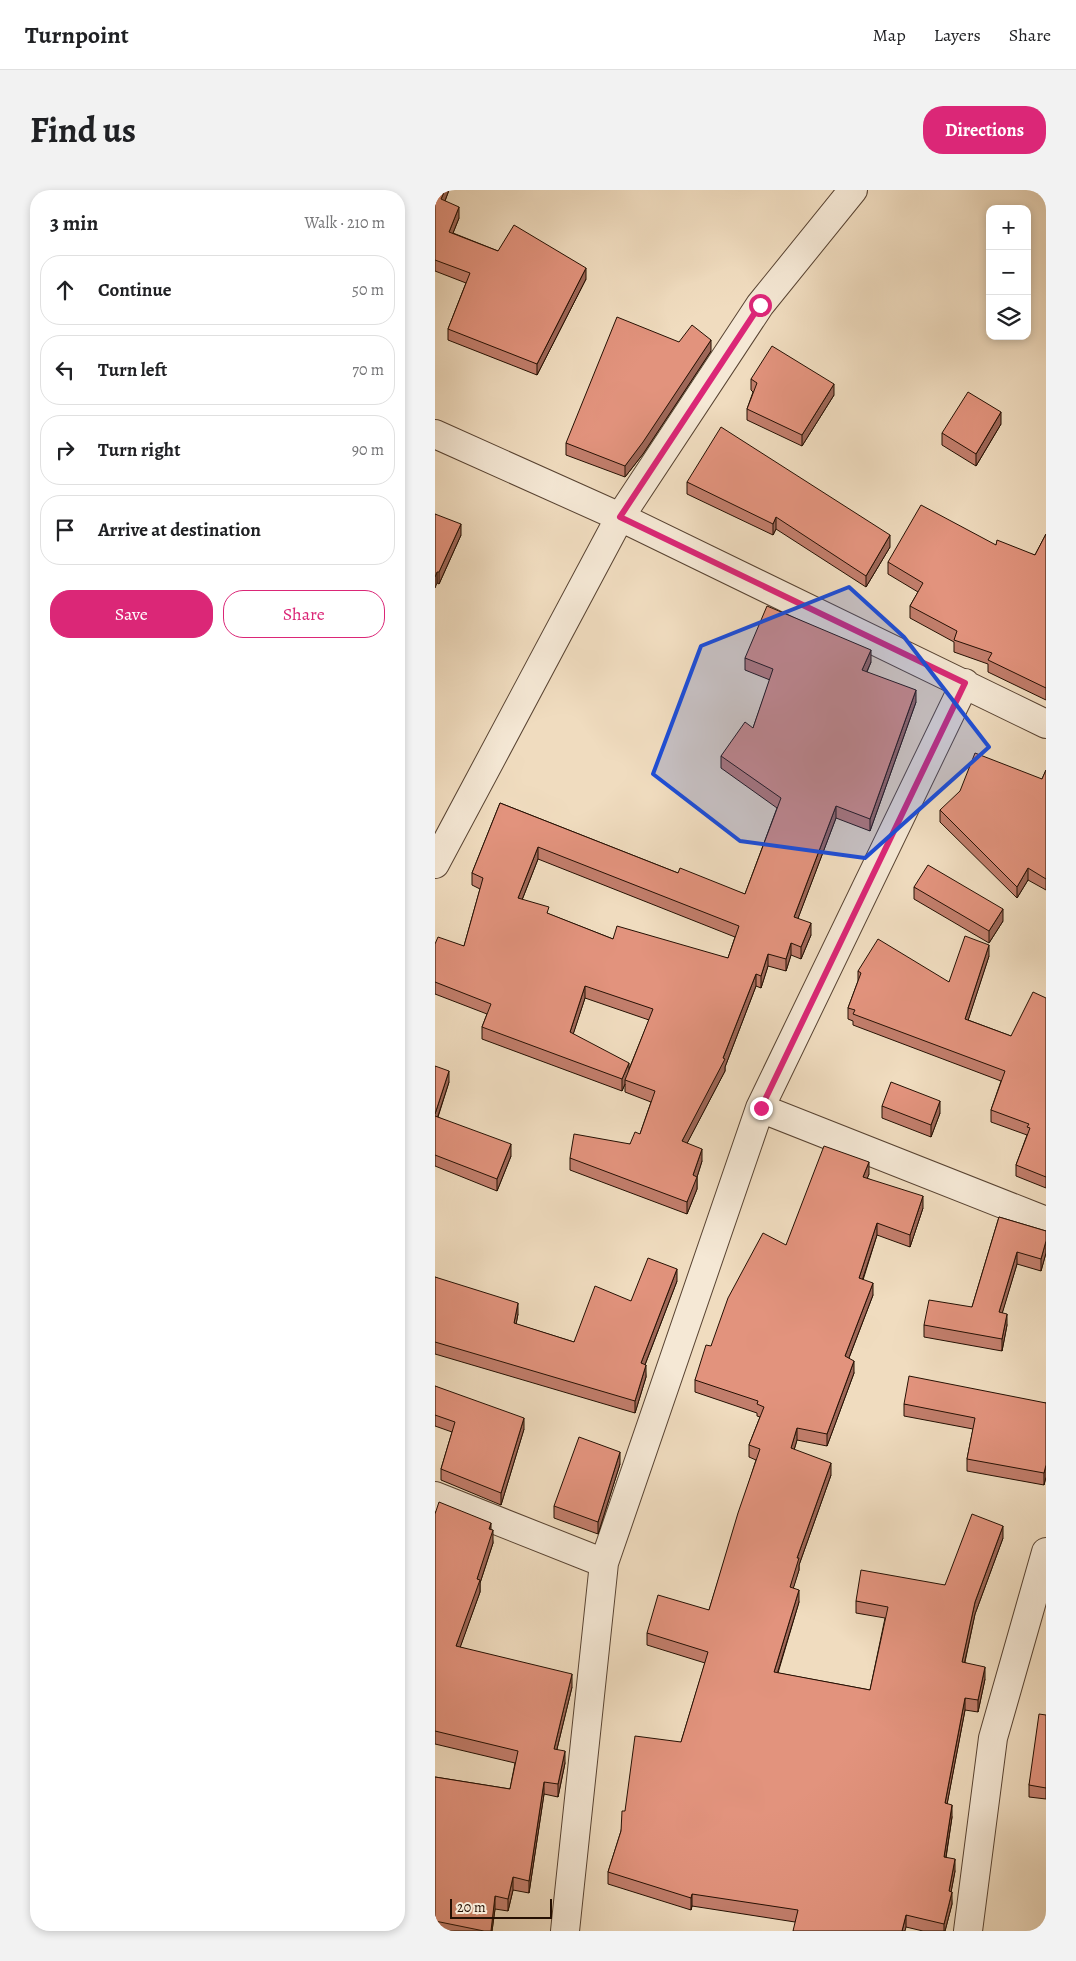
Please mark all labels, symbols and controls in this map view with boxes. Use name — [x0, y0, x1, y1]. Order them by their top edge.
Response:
text: Turnpoint — [25, 19, 129, 51]
text: Map — [873, 23, 906, 47]
text: Layers — [934, 23, 981, 47]
text: Share — [1009, 23, 1051, 47]
text: Find us — [30, 106, 136, 154]
button: Directions — [923, 106, 1046, 154]
map controls — [986, 205, 1031, 340]
button: + — [986, 205, 1031, 250]
text: 3 min — [50, 209, 98, 237]
text: Walk · 210 m — [304, 212, 385, 234]
button: − — [986, 250, 1031, 295]
icon: ahead — [51, 276, 79, 304]
text: Continue — [98, 277, 172, 303]
text: 50 m — [352, 279, 384, 301]
route start — [749, 294, 772, 317]
button: layers — [986, 295, 1031, 340]
icon: left — [51, 356, 79, 384]
text: Turn left — [98, 357, 167, 383]
text: 70 m — [352, 359, 384, 381]
icon: right — [51, 436, 79, 464]
text: Turn right — [98, 437, 180, 463]
text: 90 m — [352, 439, 384, 461]
icon: arrive — [51, 516, 79, 544]
text: Arrive at destination — [98, 517, 261, 543]
button: Save — [50, 590, 213, 638]
button: Share — [223, 590, 385, 638]
route end — [750, 1097, 773, 1120]
scale bar — [450, 1896, 553, 1919]
text: 20 m — [457, 1898, 486, 1917]

